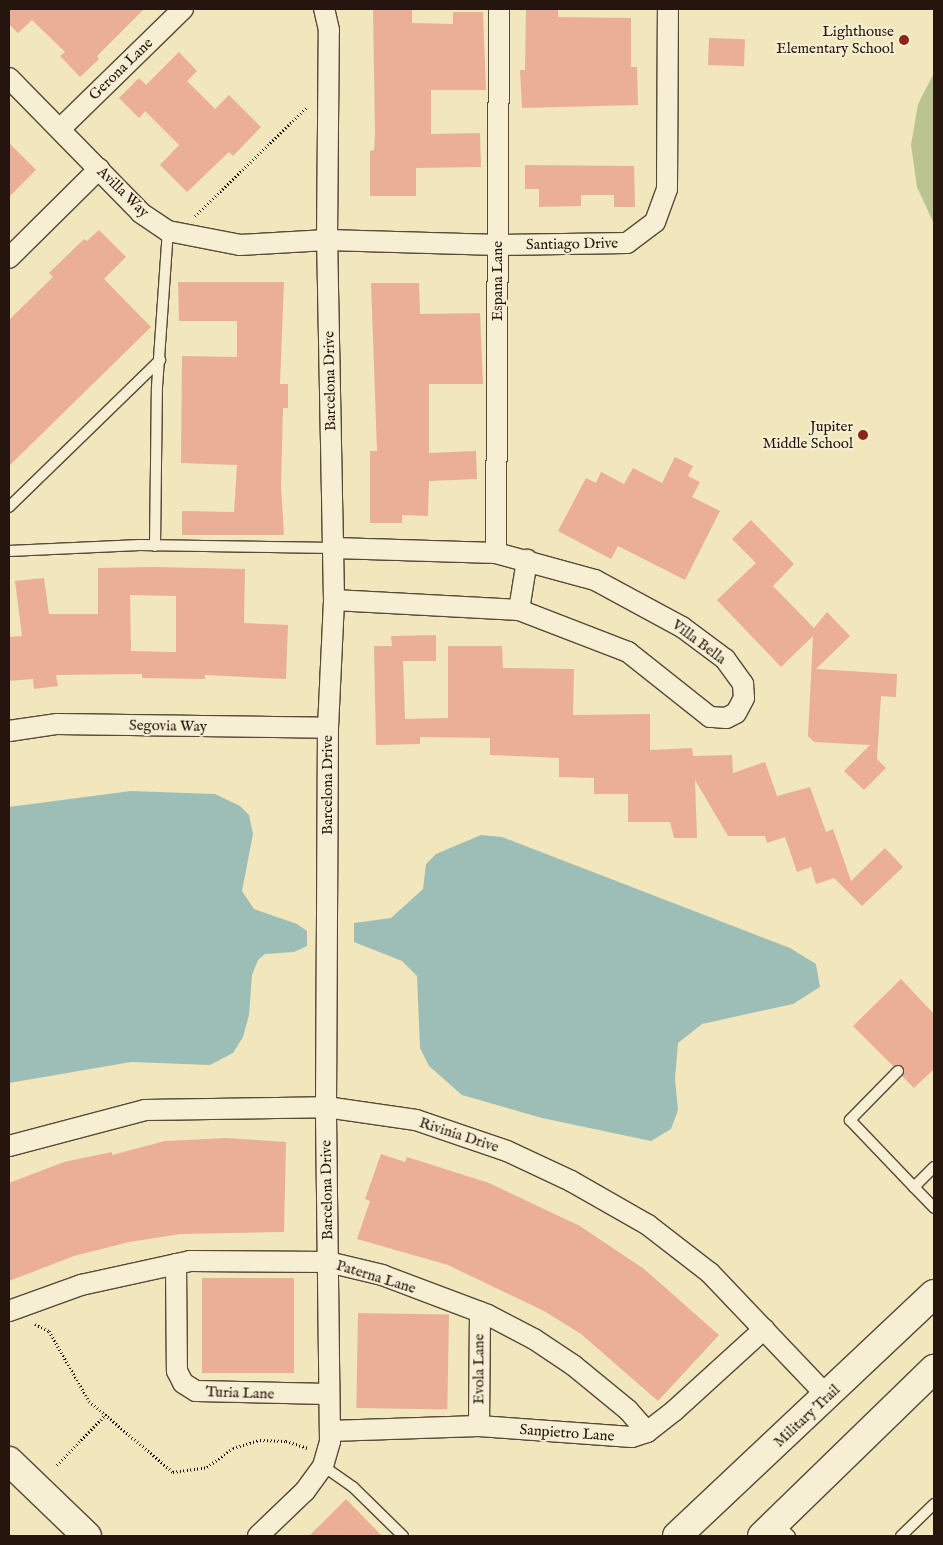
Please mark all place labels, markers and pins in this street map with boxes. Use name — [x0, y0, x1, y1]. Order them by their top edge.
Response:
place label: Lighthouse Elementary School — [776, 22, 894, 57]
marker: Lighthouse Elementary School — [898, 34, 910, 46]
place label: Jupiter Middle School — [762, 417, 853, 452]
marker: Jupiter Middle School — [857, 429, 869, 441]

